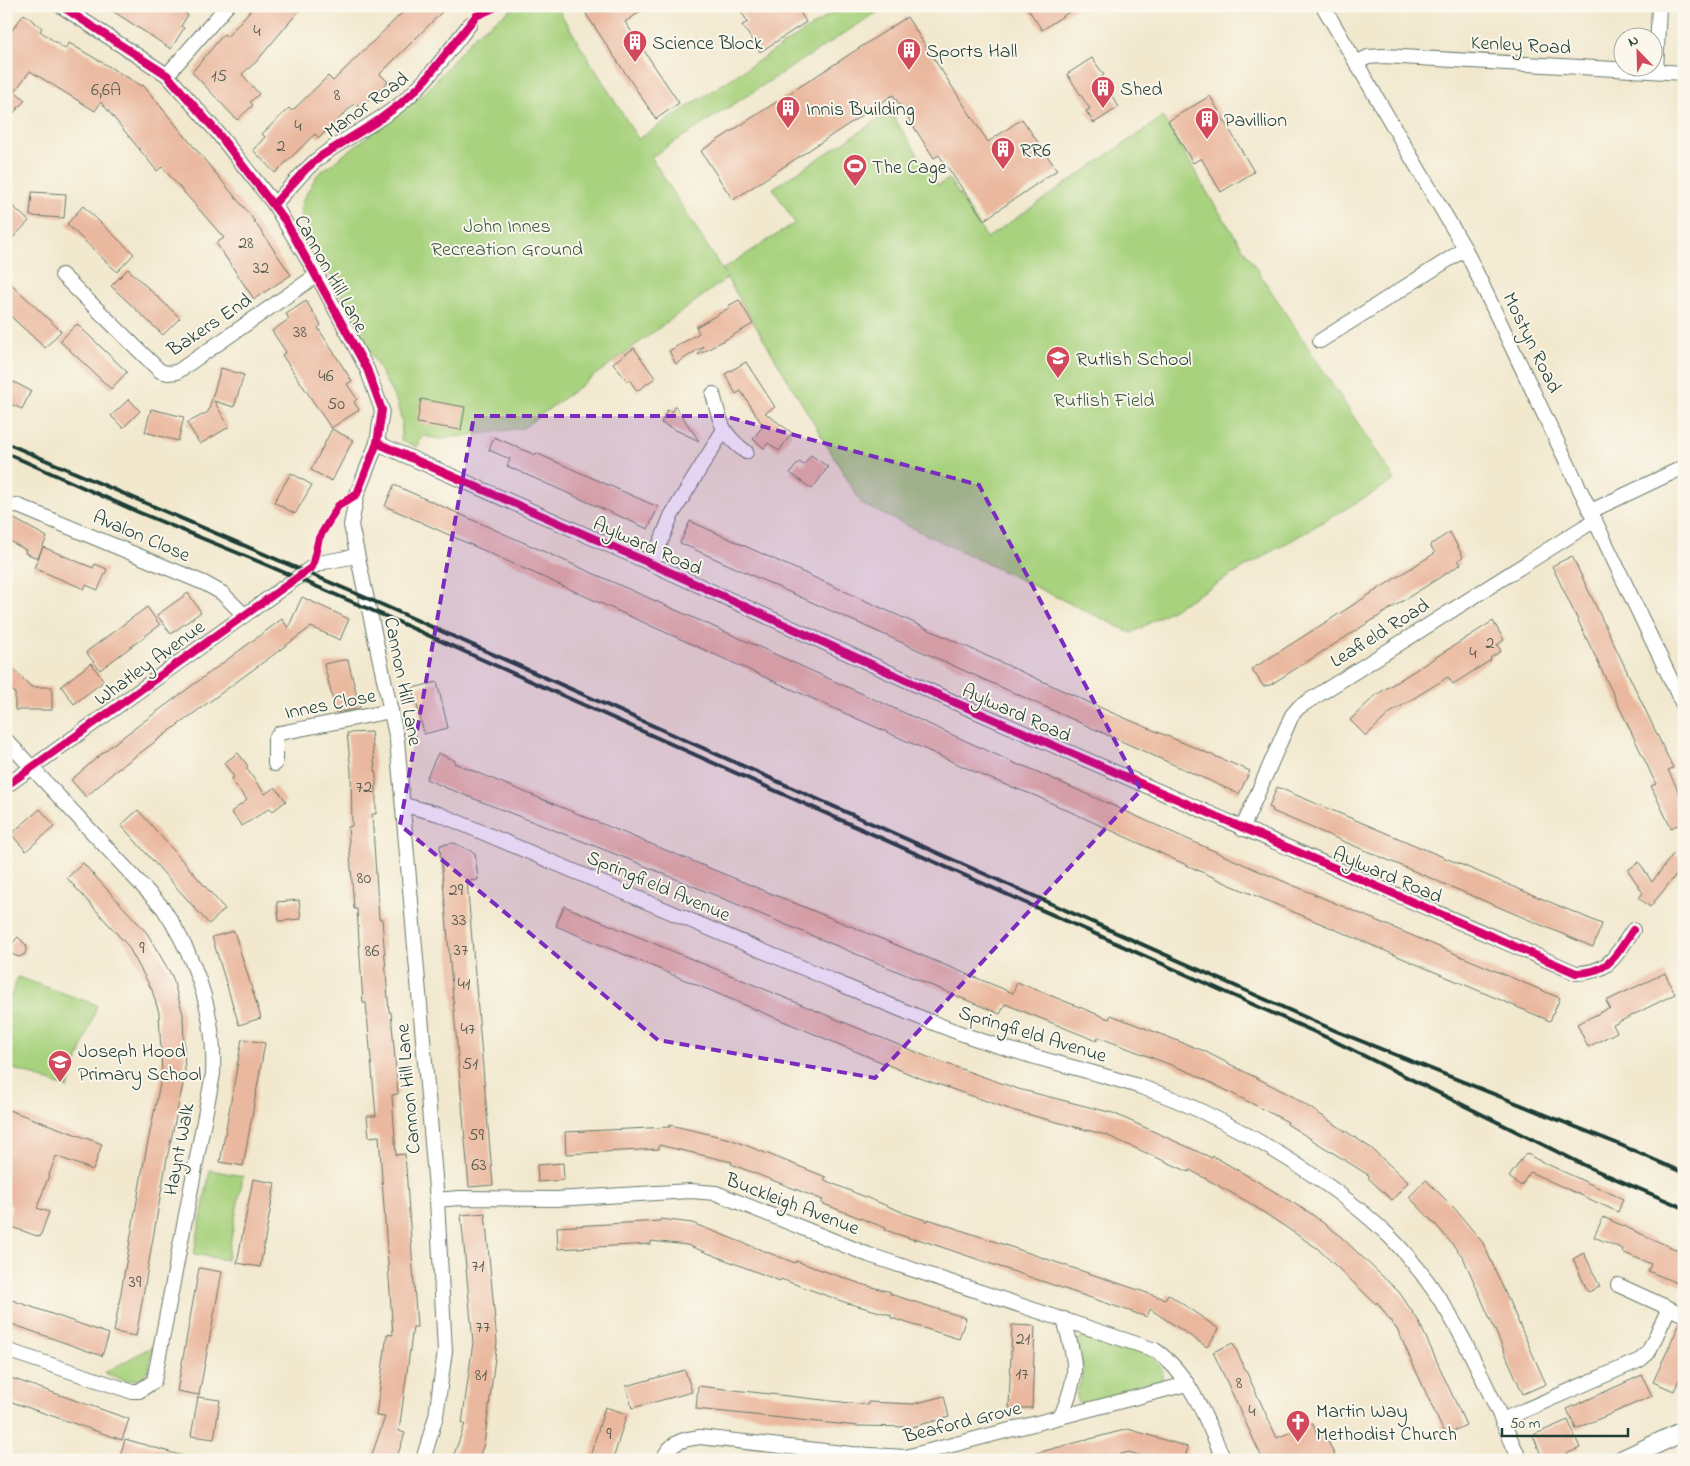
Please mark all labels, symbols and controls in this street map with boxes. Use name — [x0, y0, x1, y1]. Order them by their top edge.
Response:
house number: 4 — [253, 19, 261, 45]
north arrow — [1612, 28, 1662, 78]
building icon: Science Block — [622, 29, 648, 63]
street label: Kenley Road — [1470, 29, 1572, 64]
place label: Science Block — [652, 30, 763, 59]
text: N — [1625, 30, 1642, 53]
building icon: Sports Hall — [896, 37, 922, 71]
place label: Sports Hall — [926, 38, 1017, 67]
house number: 15 — [211, 64, 227, 90]
street label: Manor Road — [319, 66, 416, 147]
building icon: Shed — [1090, 75, 1116, 109]
place label: Shed — [1120, 76, 1163, 105]
house number: 6,6A — [91, 78, 121, 104]
house number: 8 — [334, 83, 341, 109]
building icon: Innis Building — [775, 95, 801, 129]
place label: Innis Building — [806, 96, 915, 126]
building icon: Pavillion — [1194, 106, 1220, 140]
place label: Pavillion — [1224, 107, 1287, 136]
house number: 4 — [294, 114, 302, 140]
house number: 2 — [277, 134, 286, 160]
building icon: RR6 — [990, 136, 1016, 170]
place label: RR6 — [1020, 137, 1051, 166]
sports icon: The Cage — [842, 153, 868, 187]
place label: The Cage — [872, 154, 947, 184]
street label: Cannon Hill Lane — [285, 210, 374, 338]
park label: John Innes Recreation Ground — [431, 213, 583, 265]
house number: 28 — [238, 231, 254, 257]
house number: 32 — [253, 256, 269, 282]
street label: Bakers End — [161, 287, 259, 366]
street label: Mostyn Road — [1494, 288, 1568, 398]
house number: 38 — [293, 320, 307, 346]
school or university icon: Rutlish School — [1045, 345, 1071, 379]
place label: Rutlish School — [1076, 346, 1192, 375]
house number: 46 — [318, 364, 334, 390]
park label: Rutlish Field — [1054, 387, 1154, 416]
house number: 50 — [327, 392, 345, 418]
street label: Avalon Close — [88, 504, 194, 571]
street label: Aylward Road — [588, 510, 706, 584]
street label: Leafield Road — [1325, 592, 1436, 676]
street label: Whatley Avenue — [89, 614, 212, 714]
street label: Cannon Hill Lane — [375, 615, 428, 748]
house number: 2 — [1486, 631, 1495, 657]
house number: 4 — [1469, 641, 1477, 667]
street label: Aylward Road — [957, 677, 1075, 751]
street label: Innes Close — [282, 682, 379, 729]
house number: 72 — [356, 775, 372, 801]
street label: Aylward Road — [1328, 840, 1446, 912]
street label: Springfield Avenue — [581, 844, 734, 932]
house number: 80 — [357, 866, 371, 892]
house number: 29 — [449, 878, 464, 904]
house number: 33 — [452, 908, 466, 934]
house number: 9 — [139, 936, 145, 962]
house number: 37 — [454, 938, 469, 964]
house number: 86 — [365, 939, 379, 965]
house number: 41 — [457, 972, 471, 998]
street label: Springfield Avenue — [954, 999, 1110, 1073]
house number: 47 — [461, 1017, 476, 1043]
street label: Cannon Hill Lane — [389, 1022, 430, 1155]
place label: Joseph Hood Primary School — [78, 1038, 202, 1090]
school or university icon: Joseph Hood Primary School — [47, 1049, 73, 1083]
house number: 51 — [462, 1052, 478, 1078]
street label: Haynt Walk — [157, 1101, 204, 1198]
house number: 59 — [468, 1123, 484, 1149]
house number: 63 — [471, 1153, 487, 1179]
street label: Buckleigh Avenue — [720, 1166, 863, 1245]
house number: 71 — [471, 1254, 485, 1280]
house number: 39 — [129, 1270, 142, 1296]
house number: 77 — [476, 1315, 491, 1341]
house number: 21 — [1016, 1327, 1031, 1353]
house number: 17 — [1015, 1362, 1029, 1388]
house number: 81 — [475, 1363, 488, 1389]
house number: 8 — [1236, 1371, 1243, 1397]
street label: Beaford Grove — [900, 1395, 1025, 1452]
place label: Martin Way Methodist Church — [1316, 1398, 1457, 1450]
house number: 4 — [1248, 1399, 1256, 1425]
scale bar — [1502, 1406, 1629, 1438]
church icon: Martin Way Methodist Church — [1285, 1409, 1311, 1443]
text: 50 m — [1510, 1413, 1541, 1435]
house number: 9 — [606, 1422, 612, 1448]

